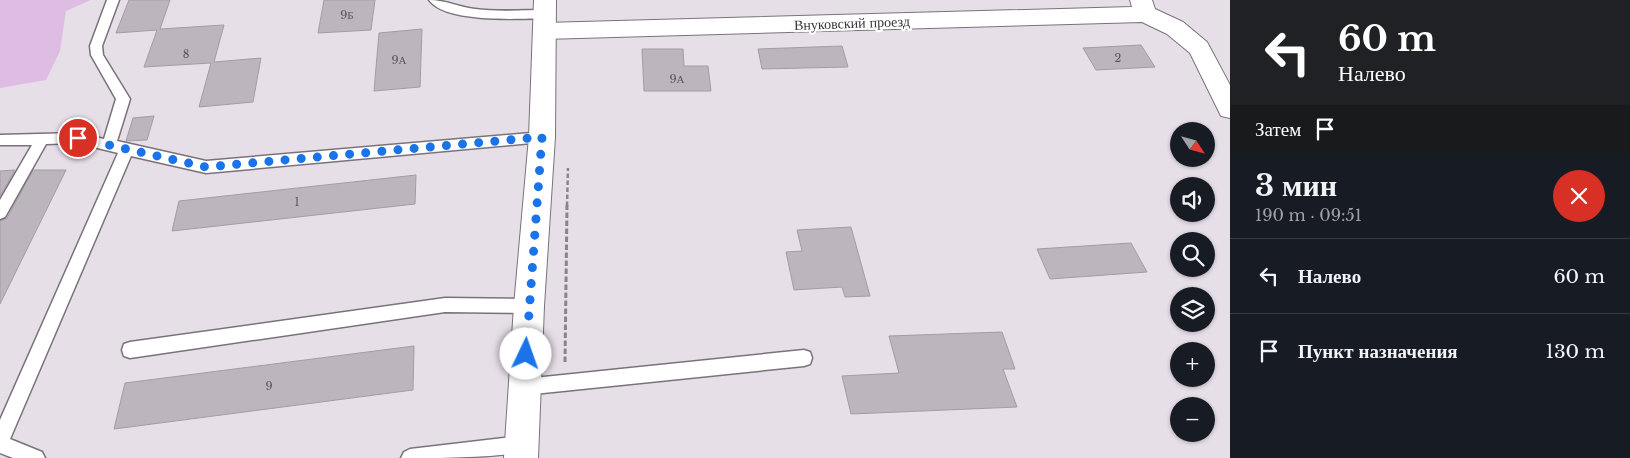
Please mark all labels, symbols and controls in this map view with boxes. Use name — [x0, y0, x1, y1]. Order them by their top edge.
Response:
house number: 9Б — [340, 8, 354, 22]
street label: Внуковский проезд — [794, 12, 910, 34]
text: 60 m — [1338, 17, 1436, 60]
icon: left — [1255, 20, 1320, 85]
house number: 8 — [183, 47, 189, 61]
house number: 2 — [1115, 51, 1122, 65]
house number: 9А — [391, 53, 407, 67]
text: Налево — [1338, 60, 1406, 87]
house number: 9А — [669, 72, 685, 86]
icon: arrive — [1311, 115, 1339, 143]
pin — [57, 117, 99, 159]
text: Затем — [1255, 118, 1301, 141]
north arrow — [1170, 122, 1215, 168]
map controls — [1170, 122, 1215, 442]
icon: arrive — [64, 124, 92, 152]
text: 3 мин — [1255, 167, 1337, 204]
button: close — [1553, 170, 1605, 222]
button: sound — [1170, 177, 1215, 222]
house number: 1 — [295, 195, 300, 209]
text: 190 m · 09:51 — [1255, 205, 1362, 225]
button: search — [1170, 232, 1215, 277]
icon: left — [1255, 262, 1283, 290]
text: Налево — [1298, 265, 1361, 288]
text: 60 m — [1553, 265, 1605, 288]
button: layers — [1170, 287, 1215, 332]
position arrow — [499, 327, 551, 379]
icon: arrive — [1255, 337, 1283, 365]
text: Пункт назначения — [1298, 340, 1458, 363]
text: 130 m — [1545, 340, 1605, 363]
button: + — [1170, 342, 1215, 387]
house number: 9 — [265, 379, 273, 393]
button: − — [1170, 397, 1215, 442]

